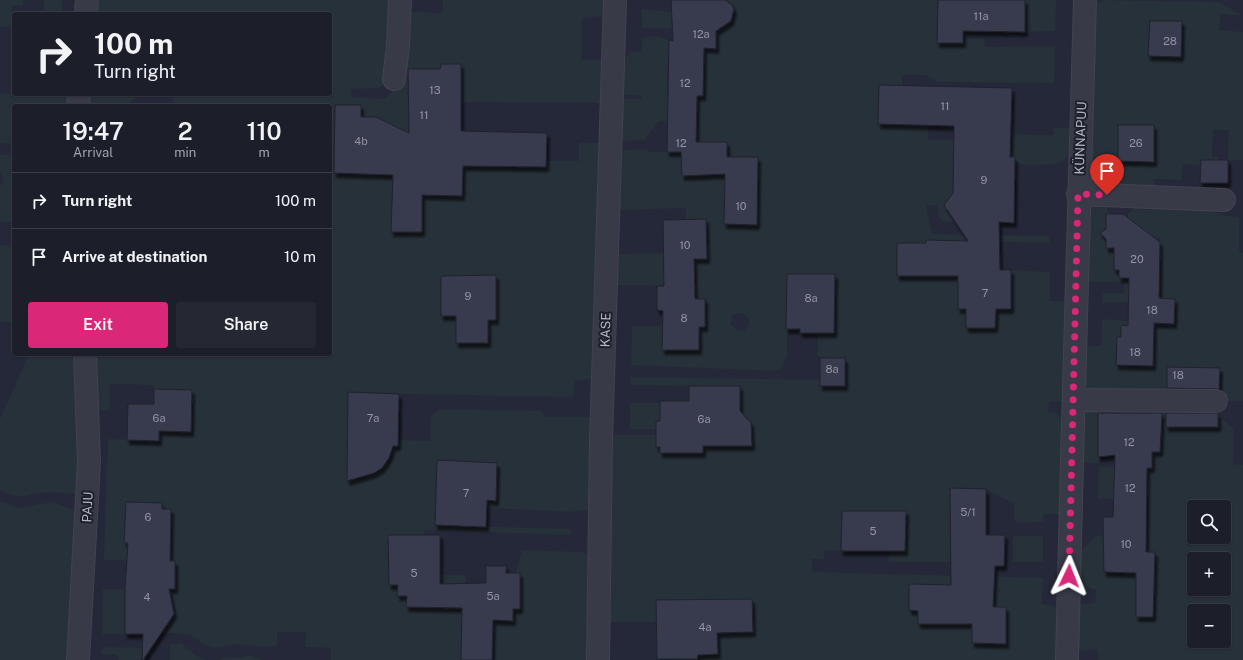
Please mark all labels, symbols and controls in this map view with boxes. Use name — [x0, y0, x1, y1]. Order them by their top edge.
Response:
house number: 11a — [973, 10, 989, 22]
text: 100 m — [94, 27, 173, 60]
icon: right — [28, 28, 80, 80]
house number: 12a — [692, 28, 710, 40]
house number: 28 — [1163, 35, 1177, 47]
text: Turn right — [94, 61, 176, 82]
house number: 12 — [679, 77, 691, 89]
house number: 13 — [429, 84, 441, 96]
house number: 11 — [941, 100, 949, 112]
street label: KÜNNAPUU — [1072, 101, 1089, 175]
house number: 11 — [420, 109, 428, 121]
text: 19:47 — [62, 117, 124, 145]
text: 2 — [178, 117, 193, 145]
text: 110 — [247, 117, 282, 145]
house number: 4b — [354, 135, 368, 147]
house number: 12 — [675, 137, 687, 149]
house number: 26 — [1129, 137, 1143, 149]
text: Arrival — [73, 145, 113, 160]
text: min — [174, 145, 196, 160]
text: m — [258, 145, 270, 160]
pin — [1090, 154, 1124, 195]
icon: arrive — [1096, 160, 1118, 182]
house number: 9 — [981, 174, 988, 186]
icon: right — [28, 190, 50, 212]
text: Turn right — [62, 192, 132, 209]
text: 100 m — [275, 192, 316, 209]
house number: 10 — [735, 200, 747, 212]
house number: 10 — [679, 239, 691, 251]
icon: arrive — [28, 246, 50, 268]
text: Arrive at destination — [62, 248, 207, 265]
text: 10 m — [284, 248, 316, 265]
house number: 20 — [1130, 253, 1144, 265]
house number: 7 — [982, 287, 989, 299]
house number: 9 — [465, 290, 472, 302]
house number: 8a — [804, 292, 818, 304]
button: Exit — [28, 302, 168, 348]
button: Share — [176, 302, 316, 348]
house number: 18 — [1146, 304, 1158, 316]
street label: KASE — [597, 312, 614, 348]
house number: 8 — [680, 312, 688, 324]
house number: 18 — [1129, 346, 1141, 358]
house number: 8a — [825, 363, 839, 375]
house number: 18 — [1172, 369, 1184, 381]
house number: 6a — [153, 412, 165, 424]
house number: 7a — [367, 412, 379, 424]
house number: 6a — [698, 413, 710, 425]
house number: 12 — [1123, 436, 1135, 448]
house number: 12 — [1124, 482, 1136, 494]
house number: 7 — [463, 487, 470, 499]
street label: PAJU — [79, 491, 96, 523]
map controls — [1187, 500, 1231, 648]
button: search — [1187, 500, 1231, 544]
house number: 5/1 — [960, 506, 976, 518]
house number: 6 — [145, 511, 152, 523]
house number: 5 — [869, 525, 877, 537]
house number: 10 — [1120, 538, 1132, 550]
button: + — [1187, 552, 1231, 596]
position arrow — [1048, 555, 1090, 597]
house number: 5 — [410, 567, 418, 579]
house number: 5a — [486, 590, 500, 602]
house number: 4 — [144, 591, 151, 603]
button: − — [1187, 604, 1231, 648]
house number: 4a — [699, 621, 712, 633]

